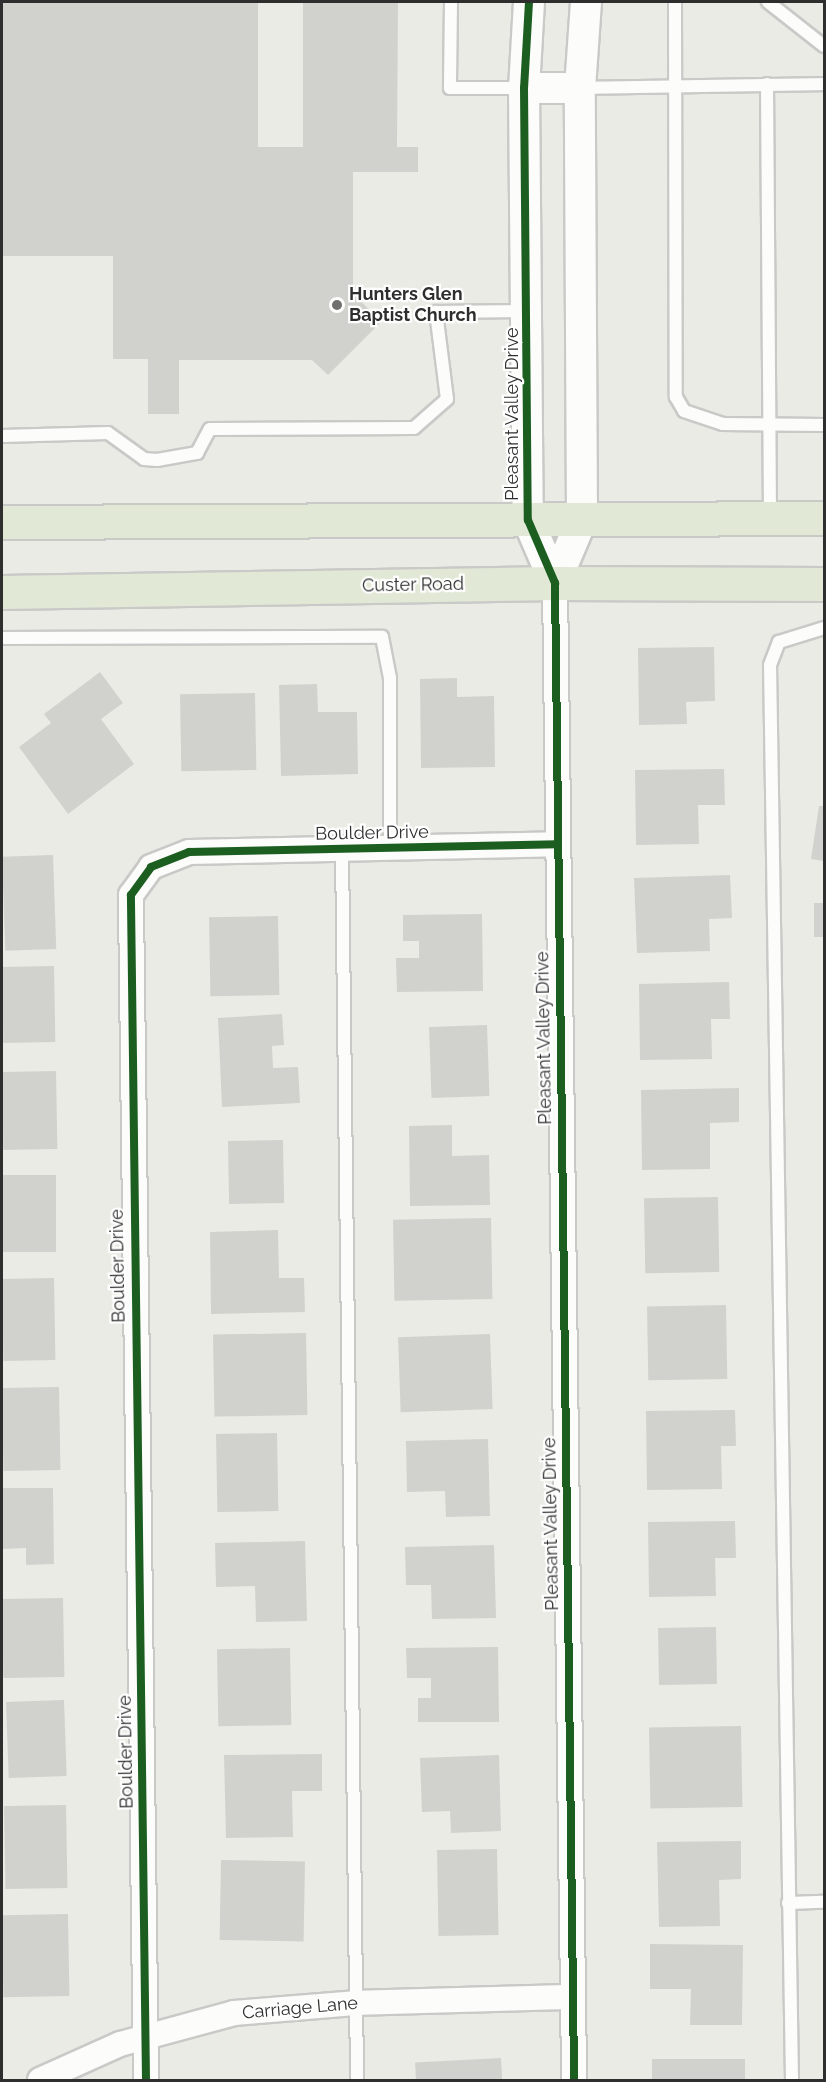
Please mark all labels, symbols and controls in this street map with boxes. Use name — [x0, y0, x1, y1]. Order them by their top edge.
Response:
place label: Hunters Glen Baptist Church — [349, 284, 477, 326]
marker: Hunters Glen Baptist Church — [330, 298, 344, 312]
street label: Pleasant Valley Drive — [501, 327, 523, 501]
street label: Custer Road — [362, 573, 464, 597]
street label: Boulder Drive — [315, 821, 429, 845]
street label: Pleasant Valley Drive — [532, 951, 556, 1125]
street label: Boulder Drive — [106, 1209, 130, 1323]
street label: Pleasant Valley Drive — [539, 1437, 563, 1611]
street label: Boulder Drive — [114, 1695, 138, 1809]
street label: Carriage Lane — [241, 1992, 359, 2024]

